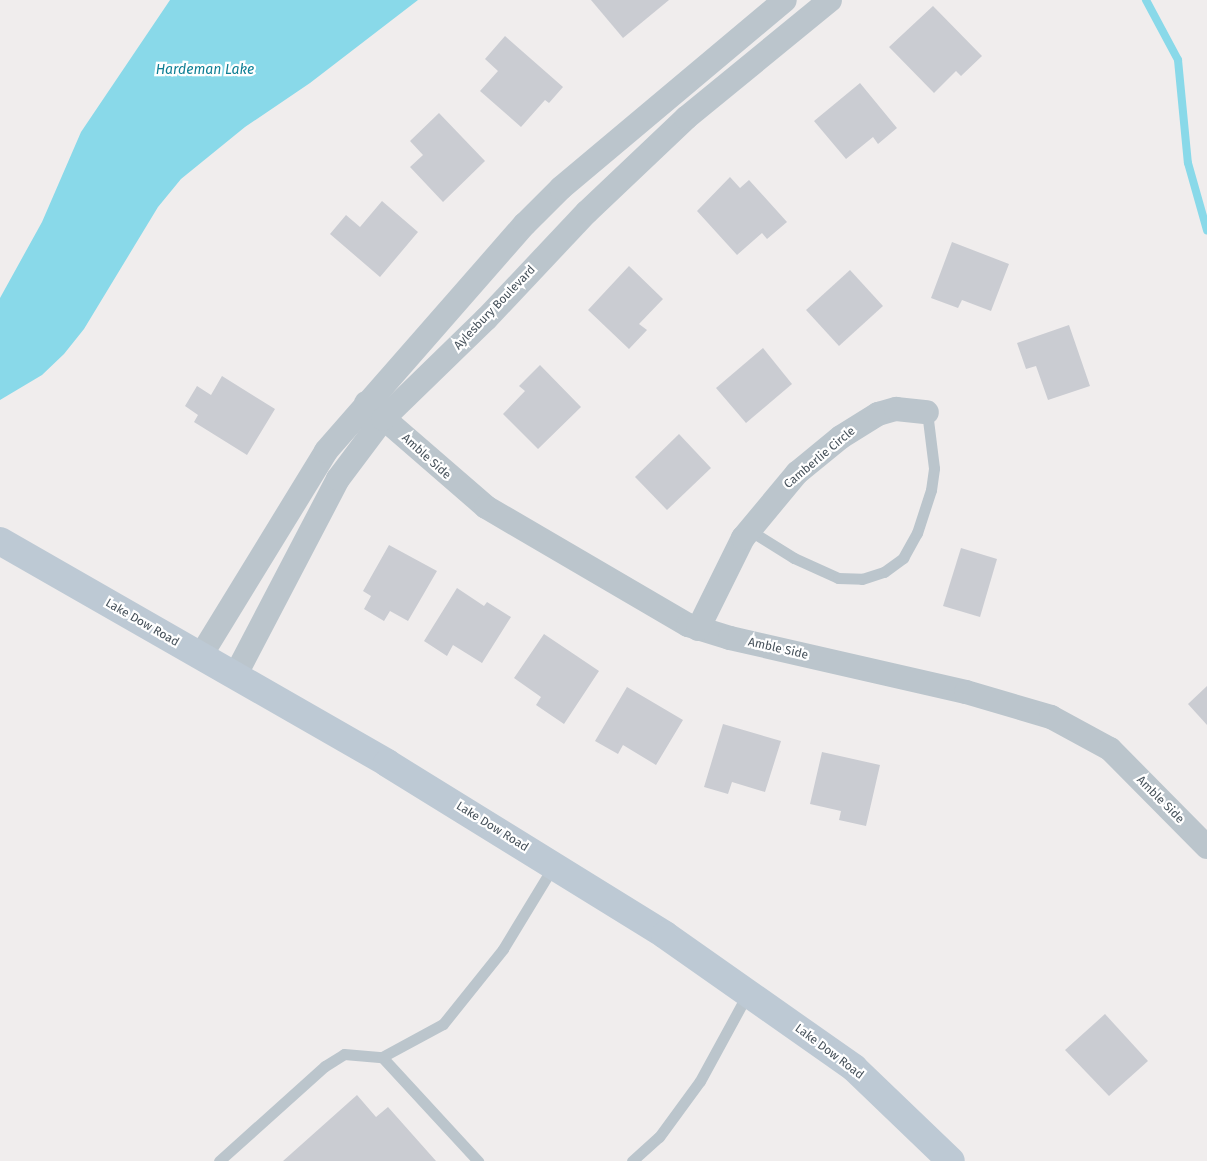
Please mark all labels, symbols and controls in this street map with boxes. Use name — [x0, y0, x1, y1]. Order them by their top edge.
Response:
water label: Hardeman Lake — [156, 62, 254, 78]
street label: Aylesbury Boulevard — [451, 263, 539, 353]
street label: Camberlie Circle — [781, 424, 859, 492]
street label: Amble Side — [398, 431, 454, 483]
street label: Lake Dow Road — [103, 596, 181, 650]
street label: Amble Side — [747, 635, 809, 663]
street label: Amble Side — [1133, 773, 1187, 827]
street label: Lake Dow Road — [453, 799, 531, 855]
street label: Lake Dow Road — [792, 1021, 866, 1083]

